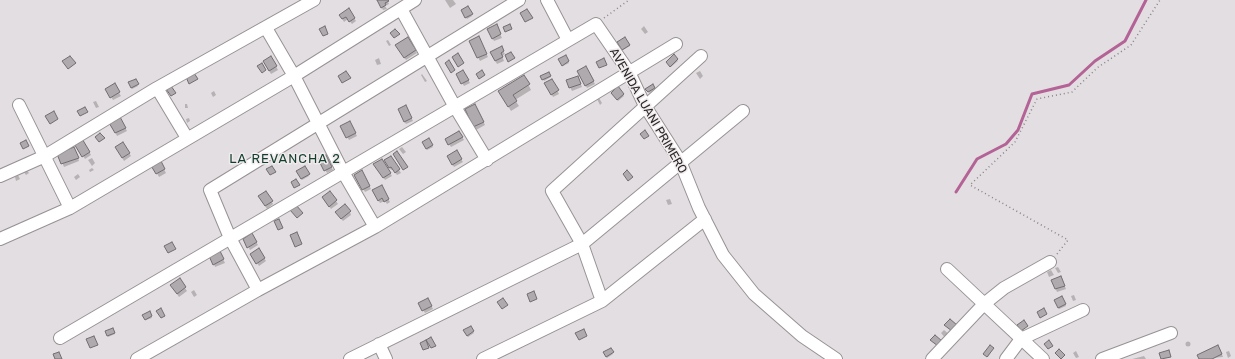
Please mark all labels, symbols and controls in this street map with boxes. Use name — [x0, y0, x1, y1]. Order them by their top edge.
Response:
street label: AVENIDA LUANI PRIMERO — [606, 46, 690, 176]
district label: LA REVANCHA 2 — [229, 151, 341, 167]

